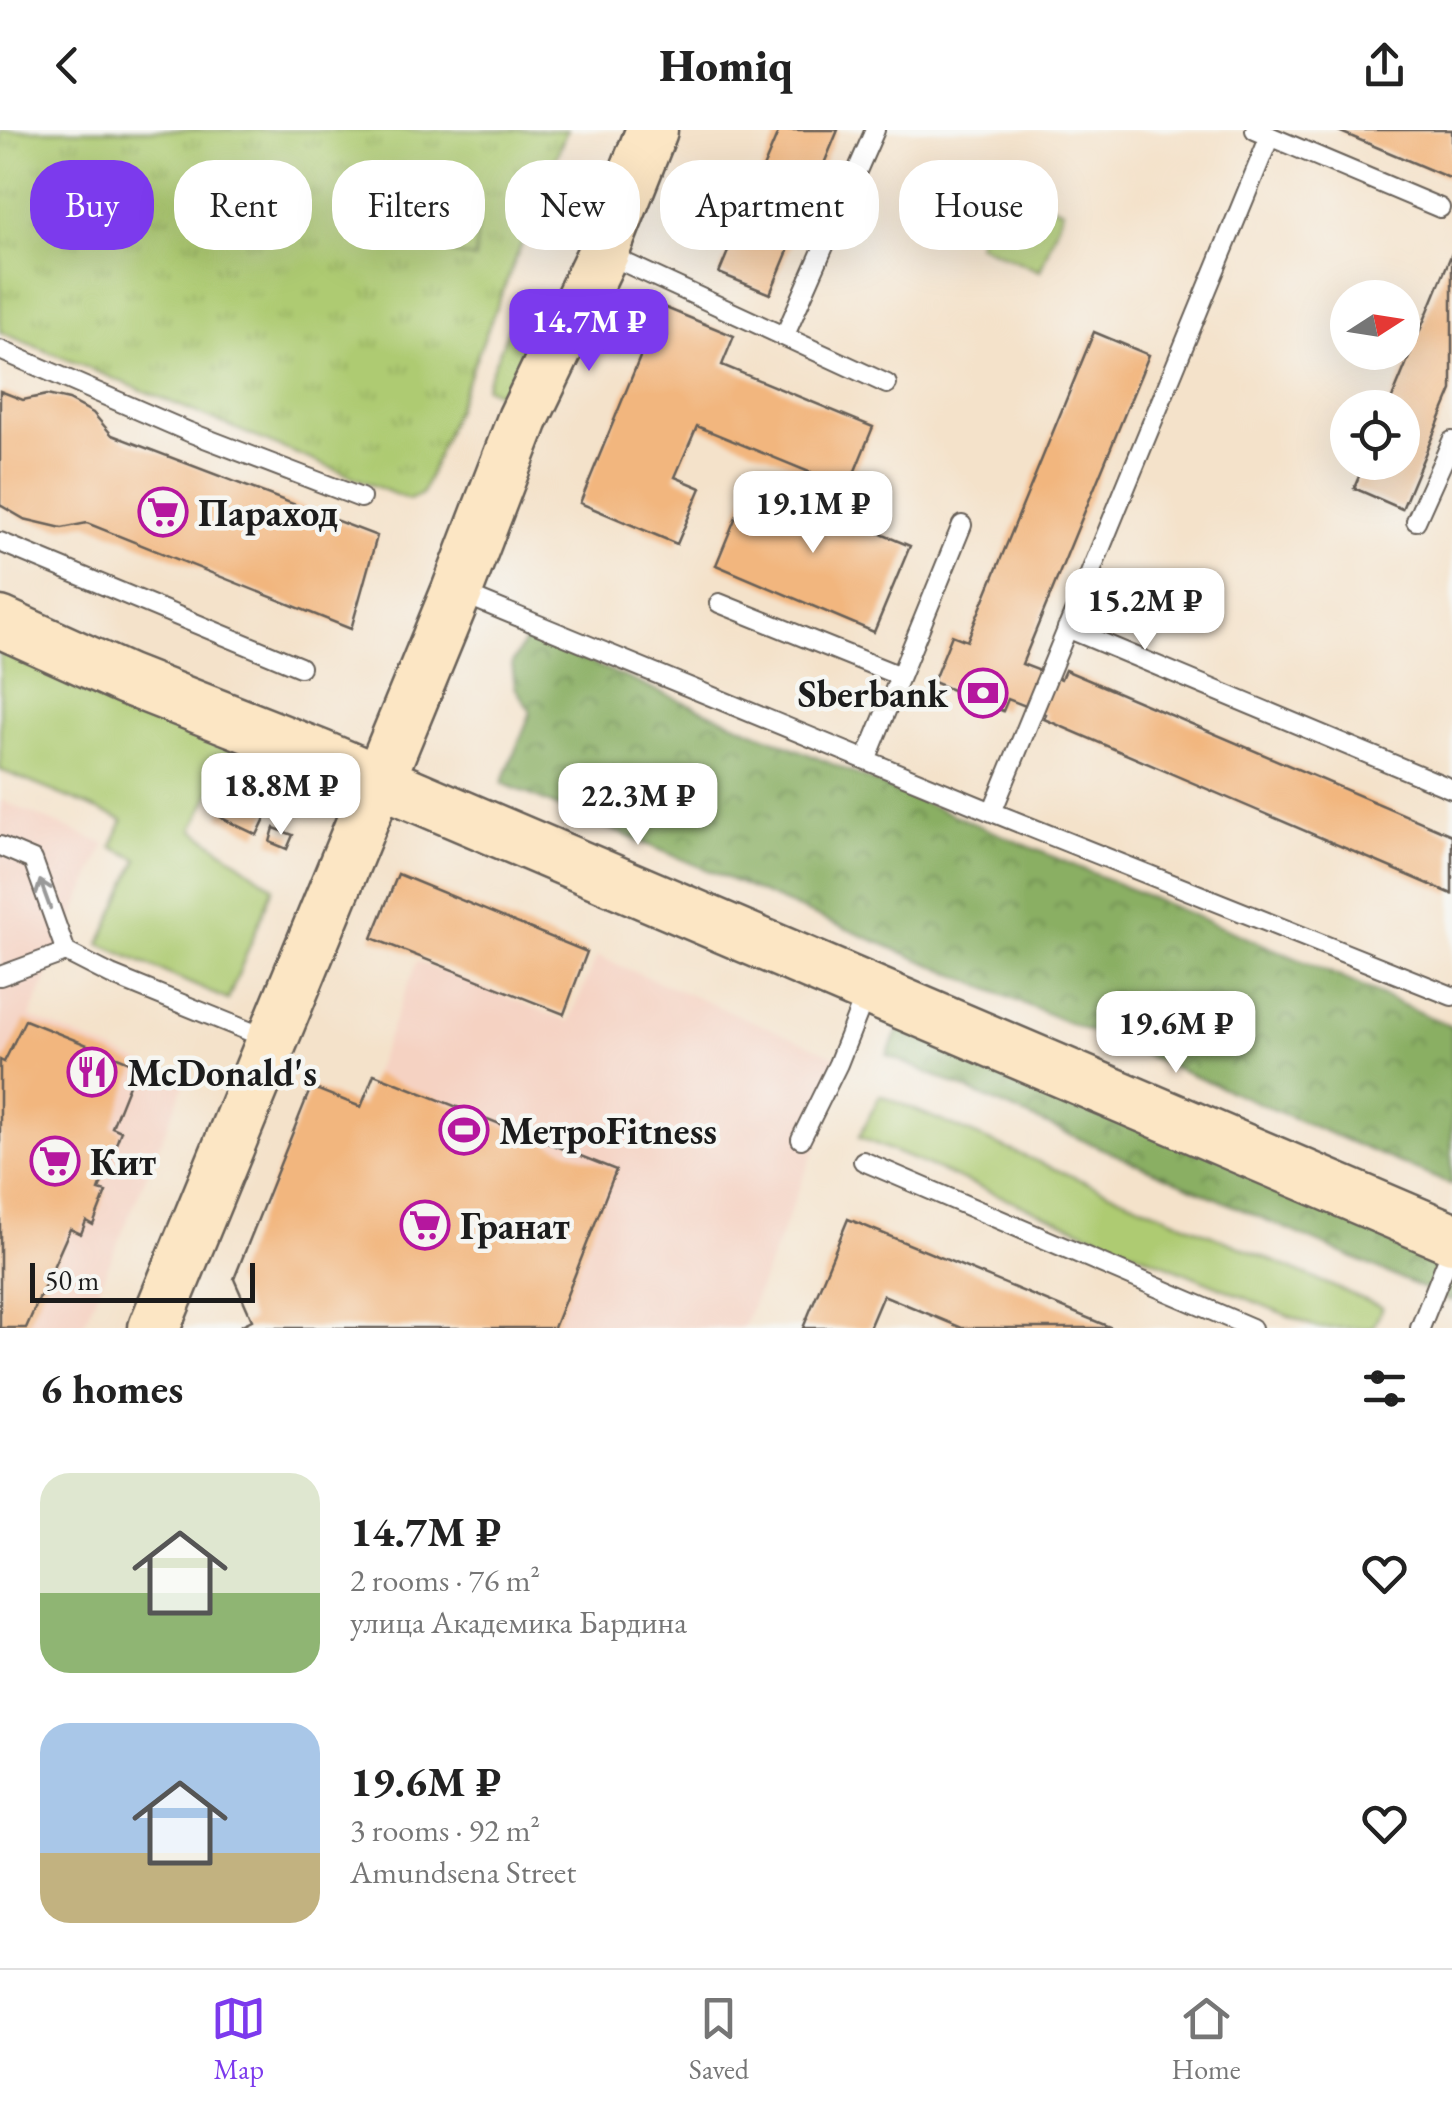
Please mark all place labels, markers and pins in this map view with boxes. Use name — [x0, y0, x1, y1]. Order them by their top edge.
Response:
pin: 14.7M ₽ — [497, 289, 681, 374]
pin: 19.1M ₽ — [721, 471, 905, 556]
supermarket icon: Параход — [137, 486, 189, 538]
place label: Параход — [198, 488, 338, 537]
pin: 15.2M ₽ — [1053, 568, 1237, 653]
bank icon: Sberbank — [957, 667, 1009, 719]
place label: Sberbank — [798, 669, 949, 718]
pin: 18.8M ₽ — [189, 753, 373, 838]
pin: 22.3M ₽ — [546, 763, 730, 848]
pin: 19.6M ₽ — [1084, 991, 1268, 1076]
restaurant icon: McDonald's — [66, 1046, 118, 1098]
place label: McDonald's — [127, 1048, 317, 1097]
sports icon: МетроFitness — [438, 1104, 490, 1156]
place label: МетроFitness — [499, 1106, 717, 1155]
supermarket icon: Кит — [29, 1135, 81, 1187]
place label: Кит — [90, 1137, 156, 1186]
supermarket icon: Гранат — [399, 1199, 451, 1251]
place label: Гранат — [460, 1201, 570, 1250]

